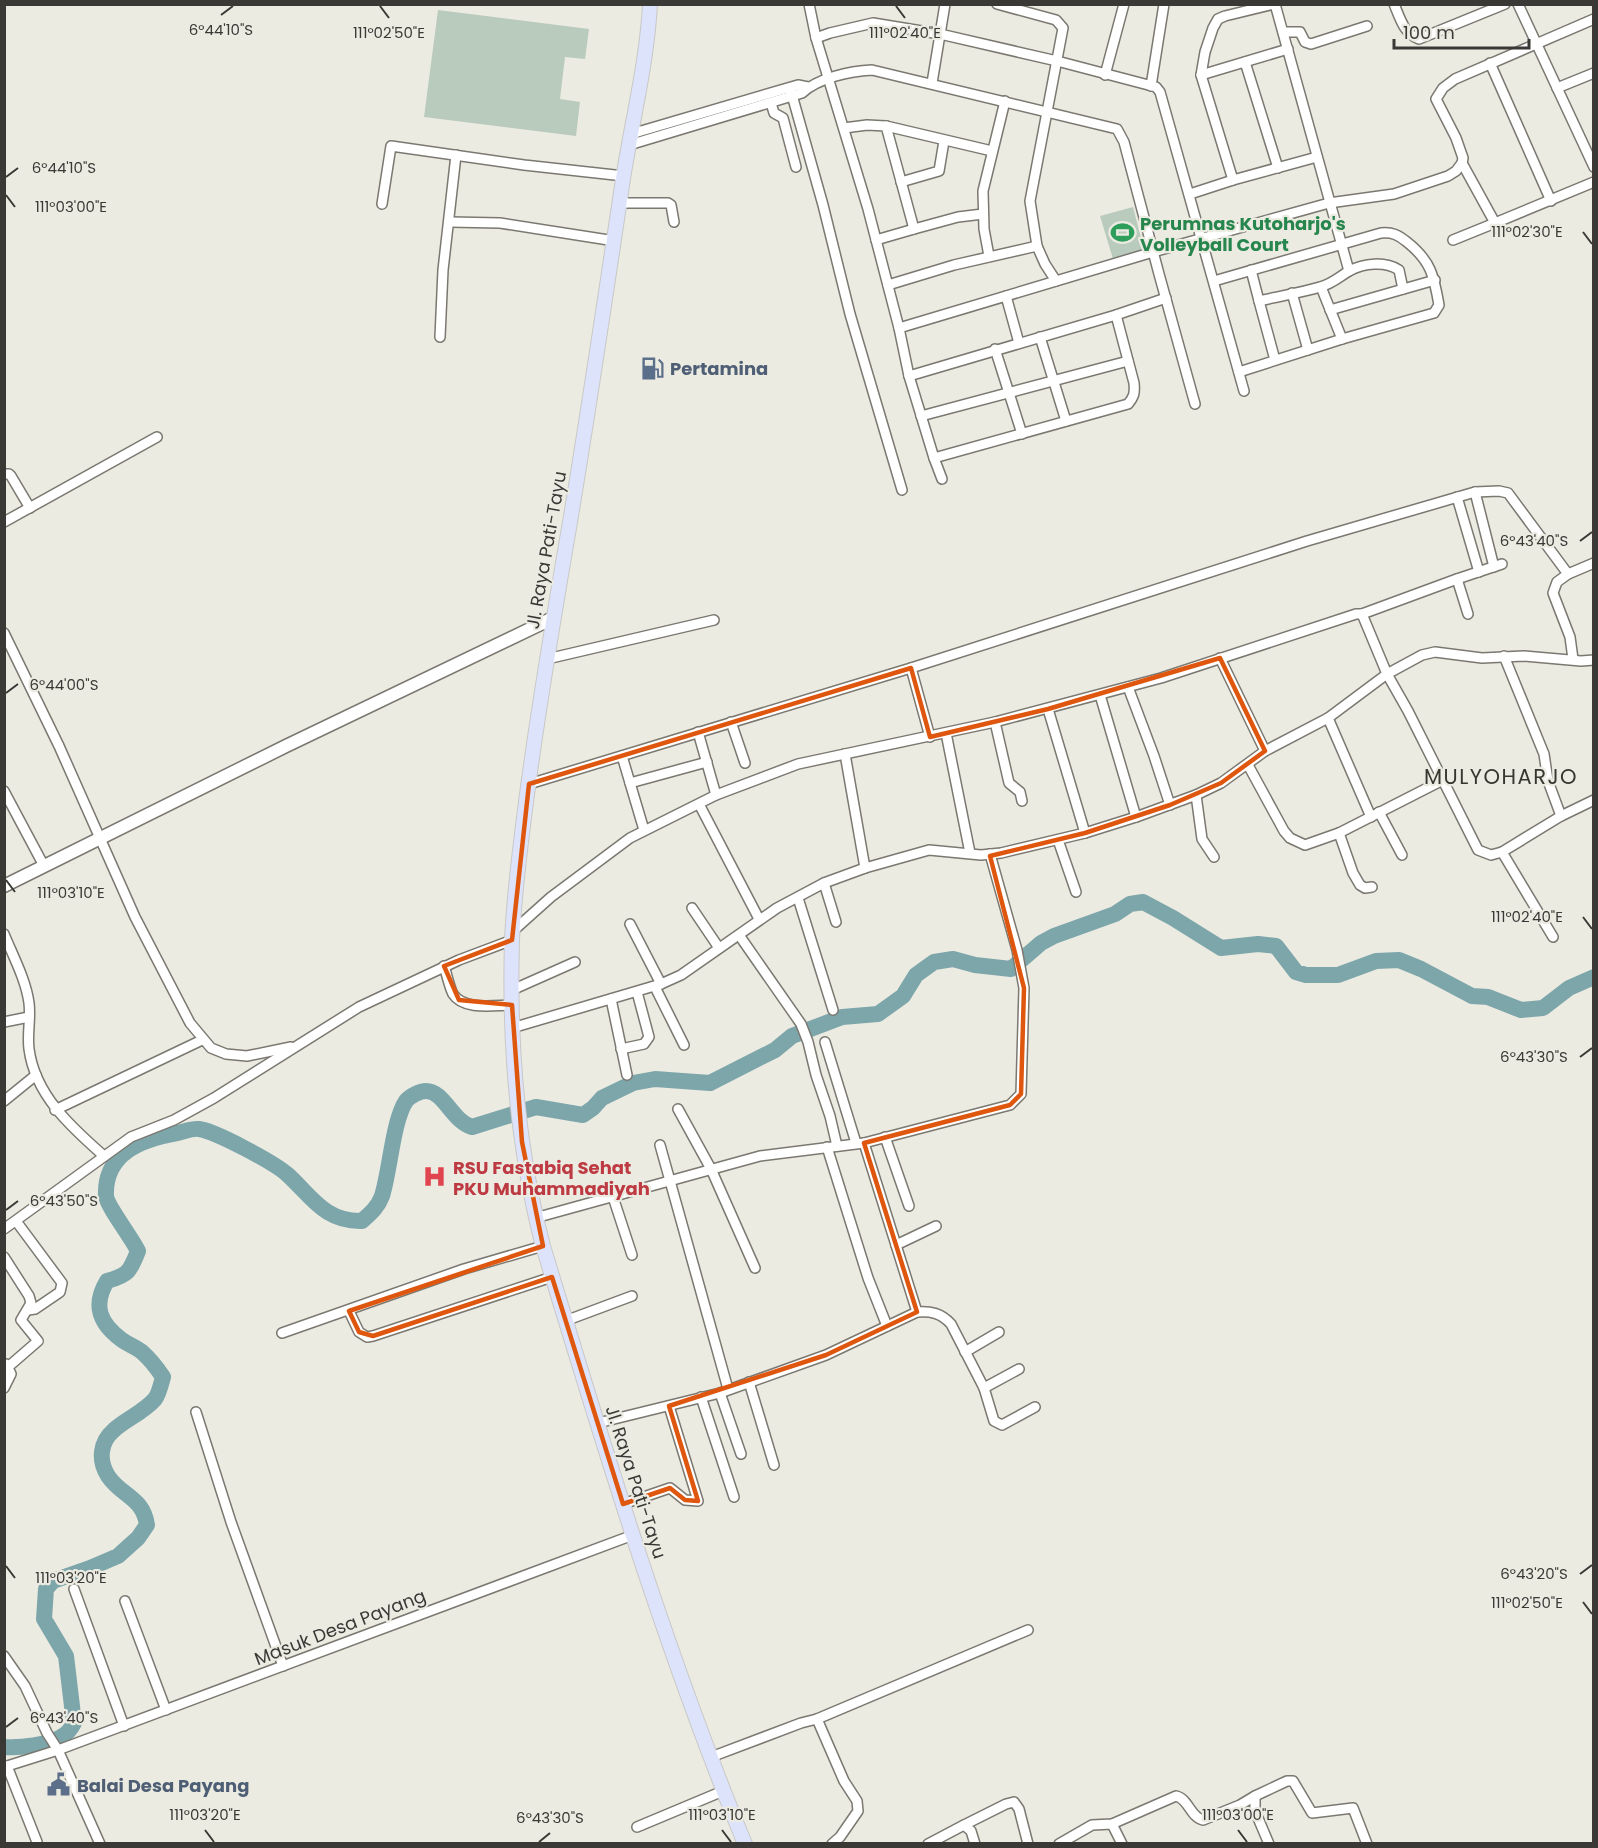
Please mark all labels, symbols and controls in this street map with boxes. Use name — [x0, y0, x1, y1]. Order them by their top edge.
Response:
scale bar — [1394, 12, 1529, 50]
text: 6°44'10"S — [189, 19, 253, 40]
text: 100 m — [1403, 20, 1455, 45]
text: 111°02'50"E — [353, 22, 425, 43]
text: 111°02'40"E — [869, 22, 941, 43]
text: 6°44'10"S — [32, 157, 96, 178]
text: 111°03'00"E — [35, 196, 107, 217]
place label: Perumnas Kutoharjo's Volleyball Court — [1140, 211, 1346, 257]
sports icon: Perumnas Kutoharjo's Volleyball Court — [1109, 220, 1135, 246]
text: 111°02'30"E — [1491, 221, 1563, 242]
fuel station icon: Pertamina — [639, 355, 665, 381]
place label: Pertamina — [670, 356, 768, 381]
street label: Jl. Raya Pati-Tayu — [520, 469, 572, 631]
text: 6°43'40"S — [1500, 530, 1568, 551]
text: 6°44'00"S — [30, 674, 98, 695]
district label: MULYOHARJO — [1424, 762, 1578, 791]
text: 111°03'10"E — [37, 882, 105, 903]
text: 111°02'40"E — [1491, 906, 1563, 927]
text: 6°43'30"S — [1500, 1046, 1568, 1067]
place label: RSU Fastabiq Sehat PKU Muhammadiyah — [453, 1155, 650, 1201]
hospital icon: RSU Fastabiq Sehat PKU Muhammadiyah — [422, 1164, 448, 1190]
text: 6°43'50"S — [30, 1190, 98, 1211]
street label: Jl. Raya Pati-Tayu — [599, 1402, 673, 1562]
text: 6°43'20"S — [1500, 1563, 1568, 1584]
text: 111°03'20"E — [35, 1567, 107, 1588]
street label: Masuk Desa Payang — [251, 1583, 429, 1671]
text: 111°02'50"E — [1491, 1592, 1563, 1613]
text: 6°43'40"S — [30, 1707, 98, 1728]
public building icon: Balai Desa Payang — [46, 1772, 72, 1798]
place label: Balai Desa Payang — [77, 1773, 249, 1798]
text: 111°03'20"E — [169, 1804, 241, 1825]
text: 111°03'10"E — [688, 1804, 756, 1825]
text: 111°03'00"E — [1202, 1804, 1274, 1825]
text: 6°43'30"S — [516, 1807, 584, 1828]

